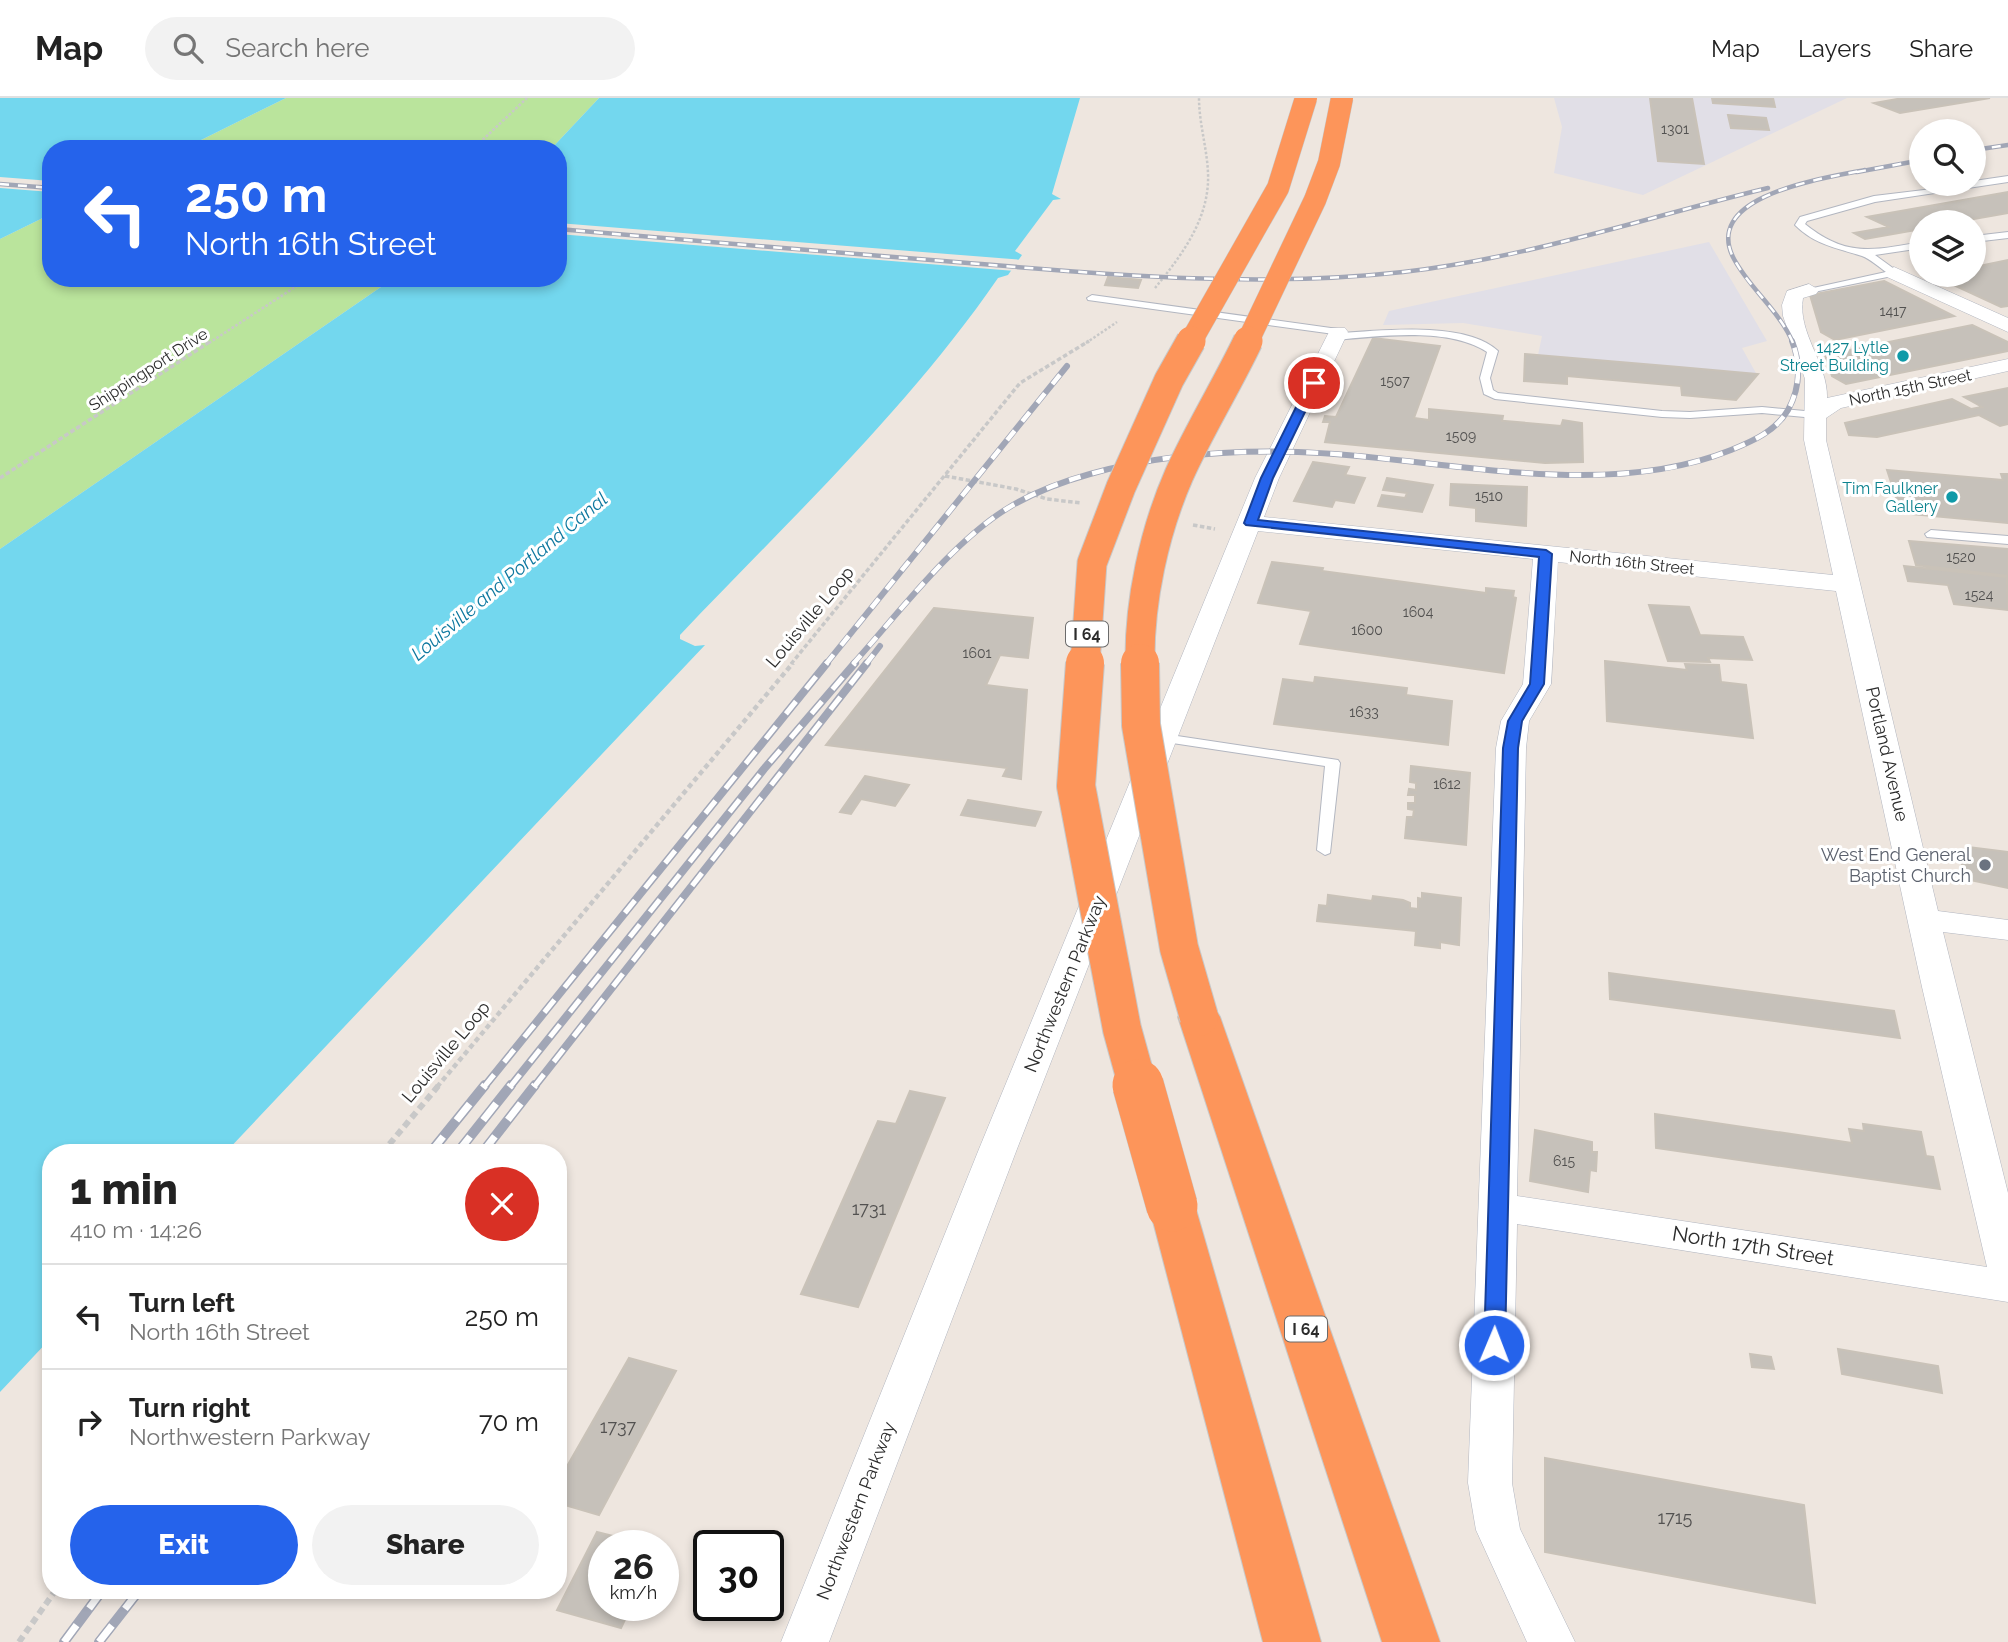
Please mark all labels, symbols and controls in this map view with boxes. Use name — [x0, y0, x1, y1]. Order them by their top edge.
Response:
search box — [145, 17, 635, 80]
text: Map — [35, 29, 103, 68]
icon: search — [169, 29, 207, 67]
text: Search here — [225, 33, 370, 63]
text: Map — [1711, 34, 1760, 63]
text: Layers — [1798, 34, 1871, 63]
text: Share — [1909, 34, 1973, 63]
map controls — [1909, 119, 1986, 287]
button: search — [1909, 119, 1986, 196]
house number: 1301 — [1661, 121, 1689, 137]
text: 250 m — [185, 166, 327, 223]
icon: left — [70, 168, 161, 259]
button: layers — [1909, 210, 1986, 287]
text: North 16th Street — [185, 225, 437, 262]
house number: 1417 — [1879, 303, 1907, 319]
street label: Shippingport Drive — [85, 324, 211, 415]
place label: 1427 Lytle Street Building — [1780, 338, 1889, 375]
marker: 1427 Lytle Street Building — [1895, 348, 1911, 364]
pin — [1284, 353, 1344, 413]
icon: arrive — [1295, 364, 1333, 402]
street label: North 15th Street — [1847, 365, 1974, 410]
house number: 1507 — [1380, 373, 1410, 389]
house number: 1509 — [1446, 428, 1476, 444]
place label: Tim Faulkner Gallery — [1842, 479, 1938, 516]
water label: Louisville and Portland Canal — [406, 487, 612, 665]
house number: 1510 — [1475, 488, 1503, 504]
marker: Tim Faulkner Gallery — [1944, 489, 1960, 505]
street label: North 16th Street — [1568, 546, 1696, 579]
house number: 1520 — [1946, 549, 1976, 565]
street label: Louisville Loop — [761, 562, 858, 671]
house number: 1524 — [1965, 587, 1994, 603]
house number: 1604 — [1403, 604, 1434, 620]
road number: I 64 — [1066, 622, 1108, 646]
house number: 1600 — [1351, 622, 1383, 638]
house number: 1601 — [963, 645, 992, 661]
street label: Portland Avenue — [1862, 684, 1913, 824]
house number: 1633 — [1349, 704, 1379, 720]
house number: 1612 — [1433, 776, 1461, 792]
place label: West End General Baptist Church — [1821, 844, 1971, 886]
marker: West End General Baptist Church — [1977, 857, 1993, 873]
street label: Northwestern Parkway — [1019, 892, 1110, 1075]
street label: Louisville Loop — [397, 997, 494, 1106]
house number: 615 — [1553, 1153, 1575, 1169]
text: 1 min — [70, 1165, 178, 1214]
button: close — [465, 1167, 539, 1241]
house number: 1731 — [852, 1198, 887, 1219]
text: 410 m · 14:26 — [70, 1216, 202, 1243]
street label: North 17th Street — [1670, 1220, 1836, 1271]
text: Turn left — [129, 1288, 235, 1318]
icon: left — [70, 1298, 108, 1336]
text: 250 m — [465, 1302, 539, 1332]
position arrow — [1457, 1308, 1531, 1382]
road number: I 64 — [1285, 1316, 1327, 1342]
text: North 16th Street — [129, 1318, 310, 1345]
text: Turn right — [129, 1393, 250, 1423]
icon: right — [70, 1403, 108, 1441]
text: 70 m — [479, 1407, 539, 1437]
house number: 1737 — [600, 1416, 637, 1437]
street label: Northwestern Parkway — [812, 1419, 899, 1603]
text: Northwestern Parkway — [129, 1423, 370, 1450]
button: Exit — [70, 1505, 298, 1585]
button: Share — [312, 1505, 539, 1585]
house number: 1715 — [1658, 1507, 1693, 1528]
speed limit sign: 30 — [693, 1530, 784, 1621]
text: 26 — [613, 1546, 654, 1587]
text: km/h — [610, 1582, 657, 1603]

